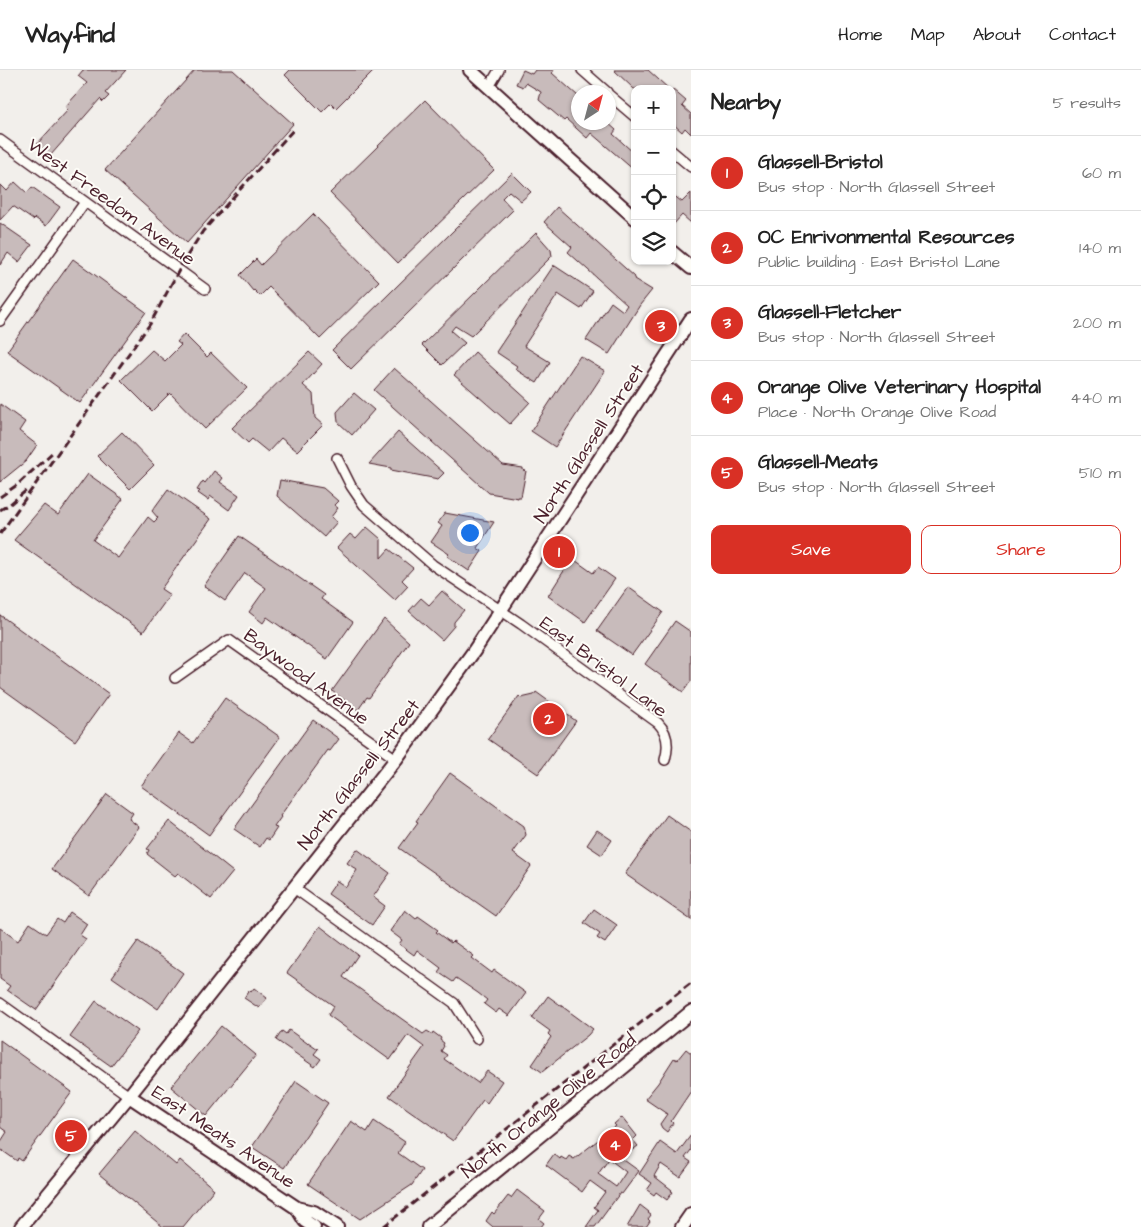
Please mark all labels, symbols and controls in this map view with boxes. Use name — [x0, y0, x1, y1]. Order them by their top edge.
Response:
text: Wayfind — [25, 18, 115, 52]
text: Home — [838, 22, 883, 47]
text: Map — [911, 22, 945, 47]
text: About — [973, 22, 1021, 47]
text: Contact — [1049, 22, 1116, 47]
north arrow — [571, 85, 616, 130]
map controls — [631, 85, 676, 265]
button: + — [631, 85, 676, 130]
text: Nearby — [711, 88, 781, 117]
text: 5 results — [1053, 92, 1121, 114]
button: − — [631, 130, 676, 175]
street label: West Freedom Avenue — [22, 132, 201, 272]
text: Glassell-Bristol — [758, 149, 883, 176]
text: 1 — [726, 162, 728, 184]
text: 60 m — [1082, 162, 1121, 184]
button: locate — [631, 175, 676, 220]
text: Bus stop · North Glassell Street — [758, 176, 995, 198]
button: layers — [631, 220, 676, 265]
text: OC Enrivonmental Resources — [758, 224, 1014, 251]
text: 2 — [722, 237, 732, 259]
text: 140 m — [1079, 237, 1121, 259]
text: Public building · East Bristol Lane — [758, 251, 1000, 273]
text: Glassell-Fletcher — [758, 299, 901, 326]
pin: 3 — [645, 307, 677, 345]
text: 3 — [723, 312, 731, 334]
text: 200 m — [1073, 312, 1121, 334]
text: Bus stop · North Glassell Street — [758, 326, 995, 348]
street label: North Glassell Street — [528, 359, 651, 529]
text: Orange Olive Veterinary Hospital — [758, 374, 1041, 401]
text: 4 — [722, 387, 732, 409]
text: 440 m — [1070, 387, 1121, 409]
text: Place · North Orange Olive Road — [758, 401, 996, 423]
text: Glassell-Meats — [758, 449, 878, 476]
text: 5 — [721, 462, 733, 484]
text: 510 m — [1079, 462, 1121, 484]
text: Bus stop · North Glassell Street — [758, 476, 995, 498]
your location — [457, 520, 483, 546]
button: Save — [711, 525, 911, 574]
button: Share — [921, 525, 1121, 574]
pin: 1 — [543, 533, 575, 571]
street label: East Bristol Lane — [534, 610, 673, 724]
street label: Baywood Avenue — [237, 622, 374, 733]
street label: North Glassell Street — [292, 693, 427, 856]
pin: 2 — [533, 700, 565, 738]
street label: North Orange Olive Road — [456, 1027, 643, 1186]
street label: East Meats Avenue — [146, 1079, 300, 1195]
pin: 5 — [55, 1117, 87, 1155]
pin: 4 — [599, 1126, 631, 1164]

